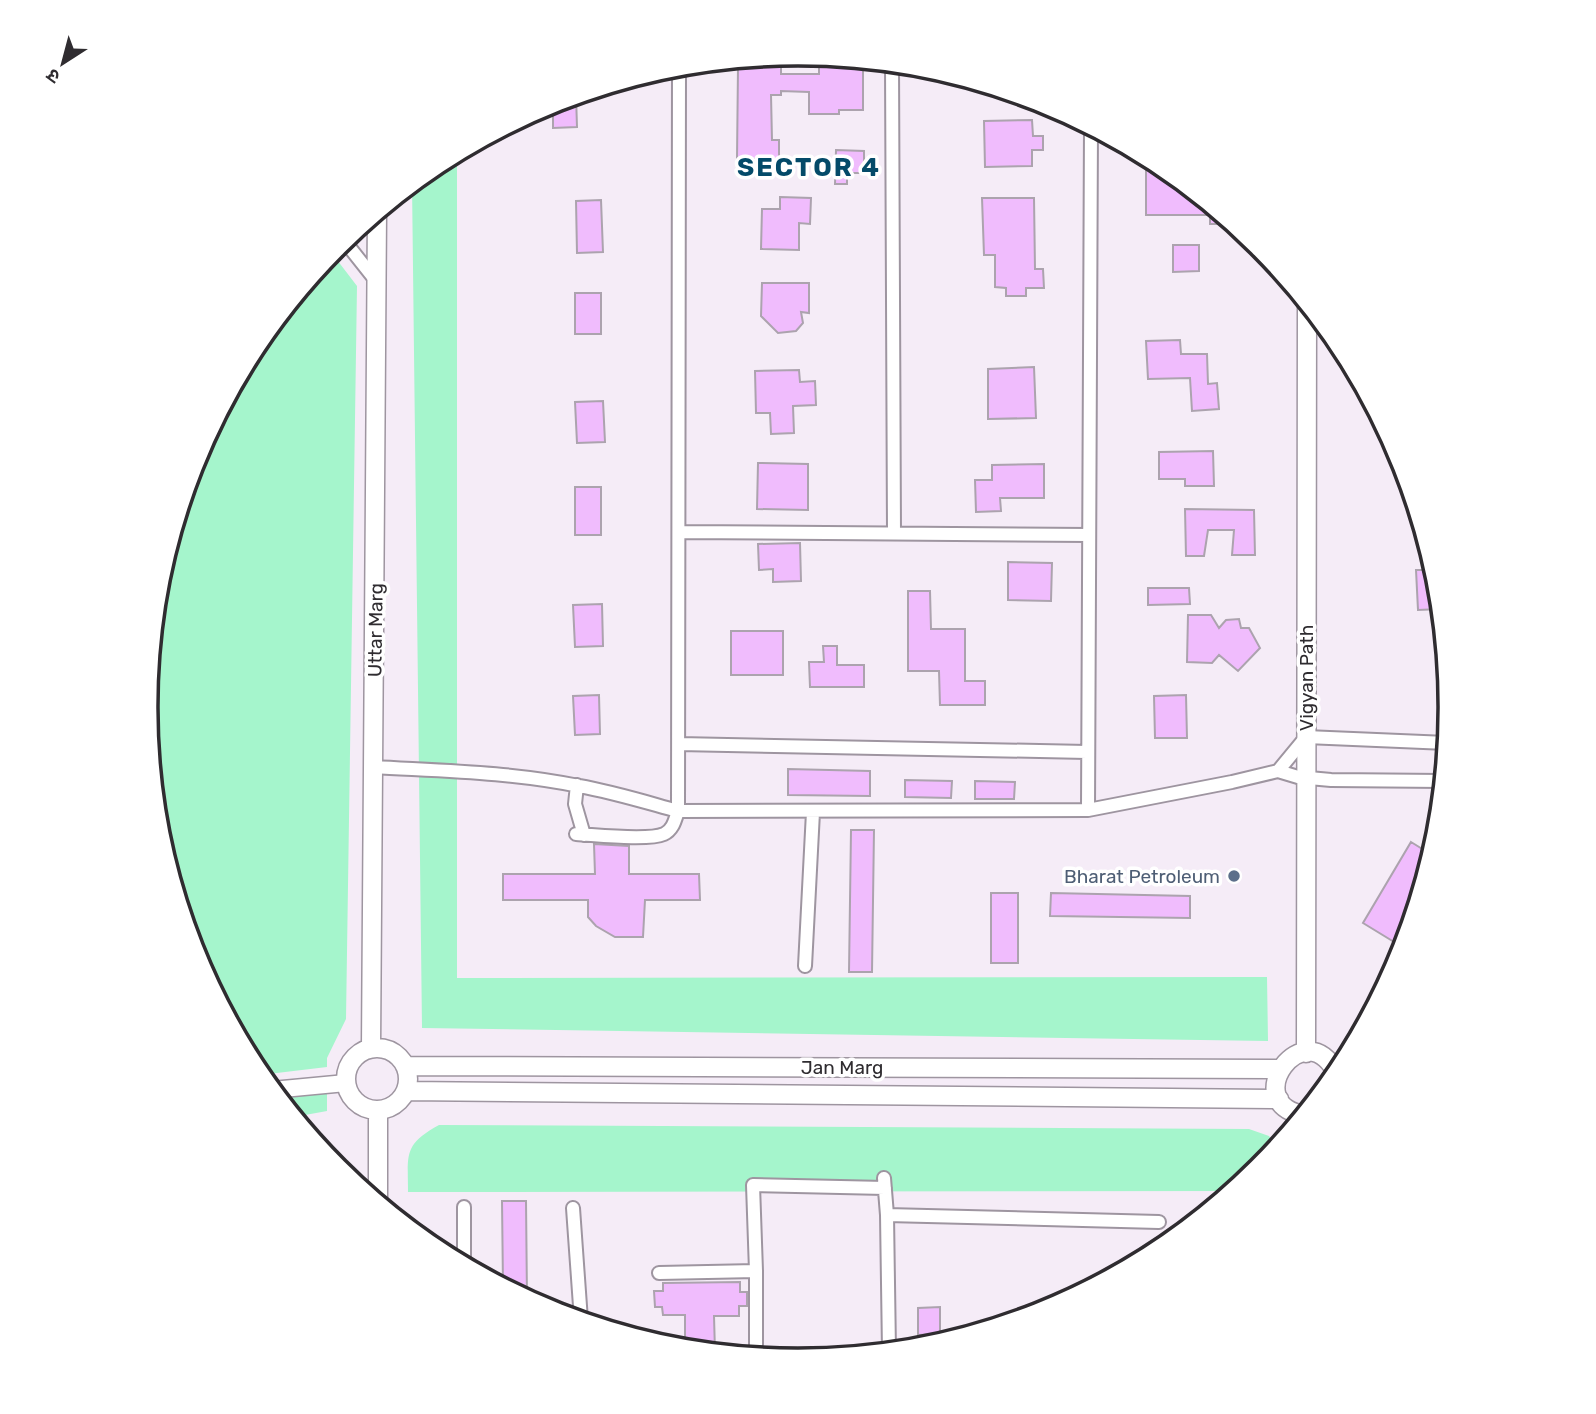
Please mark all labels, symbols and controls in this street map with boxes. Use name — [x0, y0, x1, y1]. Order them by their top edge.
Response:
north arrow — [28, 28, 98, 98]
text: उ — [41, 63, 65, 89]
district label: SECTOR 4 — [737, 152, 881, 183]
street label: Uttar Marg — [363, 583, 388, 677]
street label: Vigyan Path — [1295, 625, 1318, 731]
place label: Bharat Petroleum — [1064, 865, 1220, 888]
marker: Bharat Petroleum — [1226, 868, 1242, 884]
street label: Jan Marg — [801, 1056, 883, 1079]

